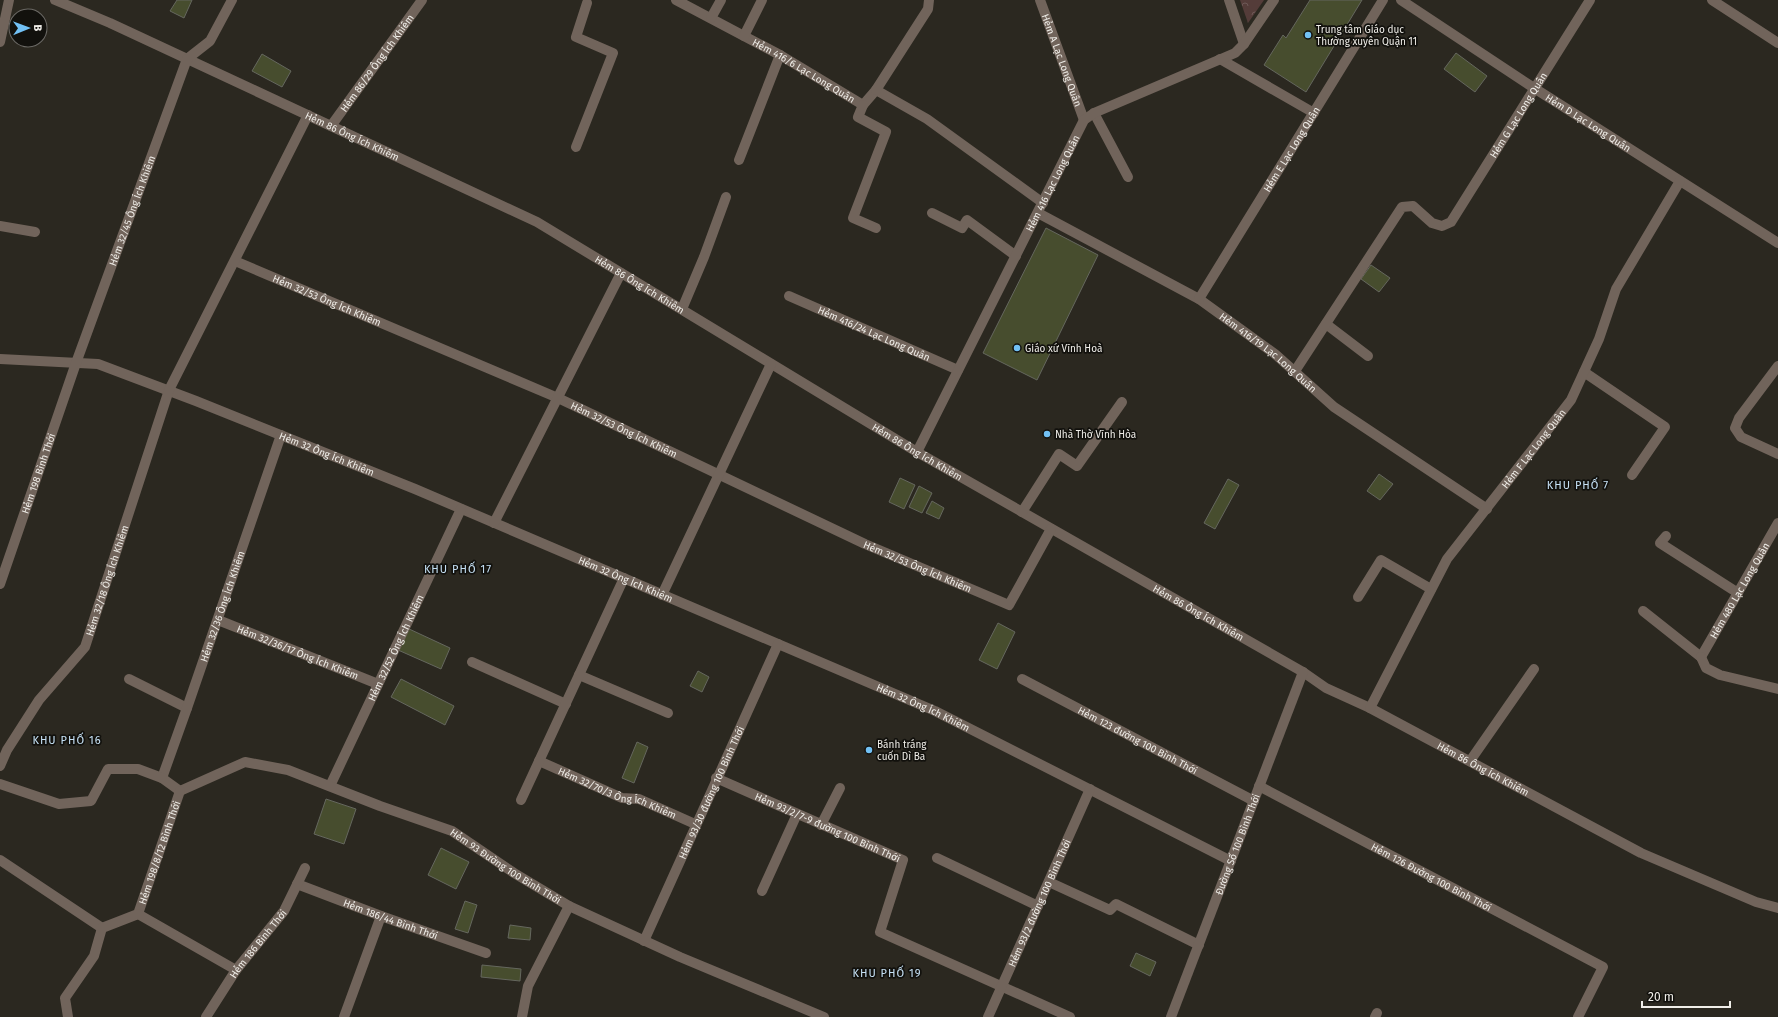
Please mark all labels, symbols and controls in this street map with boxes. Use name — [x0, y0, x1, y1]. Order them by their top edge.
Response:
north arrow — [8, 8, 48, 48]
street label: Hẻm 86/29 Ông Ích Khiêm — [338, 12, 417, 114]
street label: Hẻm A Lạc Long Quân — [1039, 12, 1084, 109]
text: B — [31, 24, 44, 32]
place label: Trung tâm Giáo dục Thường xuyên Quận 11 — [1316, 24, 1417, 48]
marker: Trung tâm Giáo dục Thường xuyên Quận 11 — [1303, 30, 1313, 40]
street label: Hẻm 416/6 Lạc Long Quân — [750, 37, 857, 106]
street label: Hẻm G Lạc Long Quân — [1488, 70, 1550, 160]
street label: Hẻm D Lạc Long Quân — [1543, 92, 1633, 155]
street label: Hẻm E Lạc Long Quân — [1261, 105, 1323, 194]
street label: Hẻm 86 Ông Ích Khiêm — [303, 110, 401, 164]
street label: Hẻm 416 Lạc Long Quân — [1024, 133, 1083, 234]
street label: Hẻm 32/45 Ông Ích Khiêm — [107, 154, 158, 268]
street label: Hẻm 86 Ông Ích Khiêm — [592, 253, 686, 317]
street label: Hẻm 32/53 Ông Ích Khiêm — [271, 273, 383, 329]
street label: Hẻm 416/24 Lạc Long Quân — [816, 304, 932, 364]
street label: Hẻm 416/19 Lạc Long Quân — [1217, 311, 1319, 395]
place label: Giáo xứ Vĩnh Hoà — [1025, 342, 1102, 355]
marker: Giáo xứ Vĩnh Hoà — [1012, 343, 1022, 353]
street label: Hẻm 32/53 Ông Ích Khiêm — [568, 400, 679, 461]
street label: Hẻm F Lạc Long Quân — [1499, 407, 1569, 491]
street label: Hẻm 86 Ông Ích Khiêm — [870, 421, 964, 484]
marker: Nhà Thờ Vĩnh Hòa — [1042, 429, 1052, 439]
place label: Nhà Thờ Vĩnh Hòa — [1055, 429, 1136, 441]
street label: Hẻm 32 Ông Ích Khiêm — [277, 430, 376, 479]
street label: Hẻm 198 Bình Thới — [20, 432, 58, 516]
district label: KHU PHỐ 7 — [1547, 477, 1609, 492]
street label: Hẻm 32/18 Ông Ích Khiêm — [84, 524, 131, 638]
street label: Hẻm 32/53 Ông Ích Khiêm — [861, 539, 973, 595]
street label: Hẻm 480 Lạc Long Quân — [1708, 541, 1773, 641]
street label: Hẻm 32/36 Ông Ích Khiêm — [198, 549, 248, 664]
street label: Hẻm 32 Ông Ích Khiêm — [576, 554, 674, 605]
district label: KHU PHỐ 17 — [424, 561, 492, 576]
street label: Hẻm 86 Ông Ích Khiêm — [1151, 583, 1246, 644]
street label: Hẻm 32/52 Ông Ích Khiêm — [366, 593, 427, 703]
street label: Hẻm 32/36/17 Ông Ích Khiêm — [235, 623, 360, 683]
street label: Hẻm 32 Ông Ích Khiêm — [874, 682, 972, 735]
street label: Hẻm 123 đường 100 Bình Thới — [1076, 705, 1199, 777]
street label: Hẻm 93/30 đường 100 Bình Thới — [677, 724, 747, 861]
district label: KHU PHỐ 16 — [32, 732, 102, 747]
place label: Bánh tráng cuốn Dì Ba — [877, 739, 927, 763]
street label: Hẻm 86 Ông Ích Khiêm — [1435, 740, 1531, 799]
marker: Bánh tráng cuốn Dì Ba — [864, 745, 874, 755]
street label: Hẻm 32/70/3 Ông Ích Khiêm — [556, 765, 678, 822]
street label: Hẻm 93/2/7-9 đường 100 Bình Thới — [753, 791, 902, 865]
street label: Đường Số 100 Bình Thới — [1213, 792, 1263, 897]
street label: Hẻm 198/8/12 Bình Thới — [137, 799, 183, 906]
street label: Hẻm 93 Đường 100 Bình Thới — [447, 826, 563, 907]
street label: Hẻm 93/2 đường 100 Bình Thới — [1006, 837, 1074, 969]
street label: Hẻm 126 Đường 100 Bình Thới — [1369, 841, 1493, 914]
street label: Hẻm 186/44 Bình Thới — [341, 897, 439, 943]
street label: Hẻm 186 Bình Thới — [227, 907, 290, 981]
district label: KHU PHỐ 19 — [852, 965, 922, 980]
scale bar — [1642, 983, 1730, 1009]
text: 20 m — [1648, 990, 1674, 1004]

